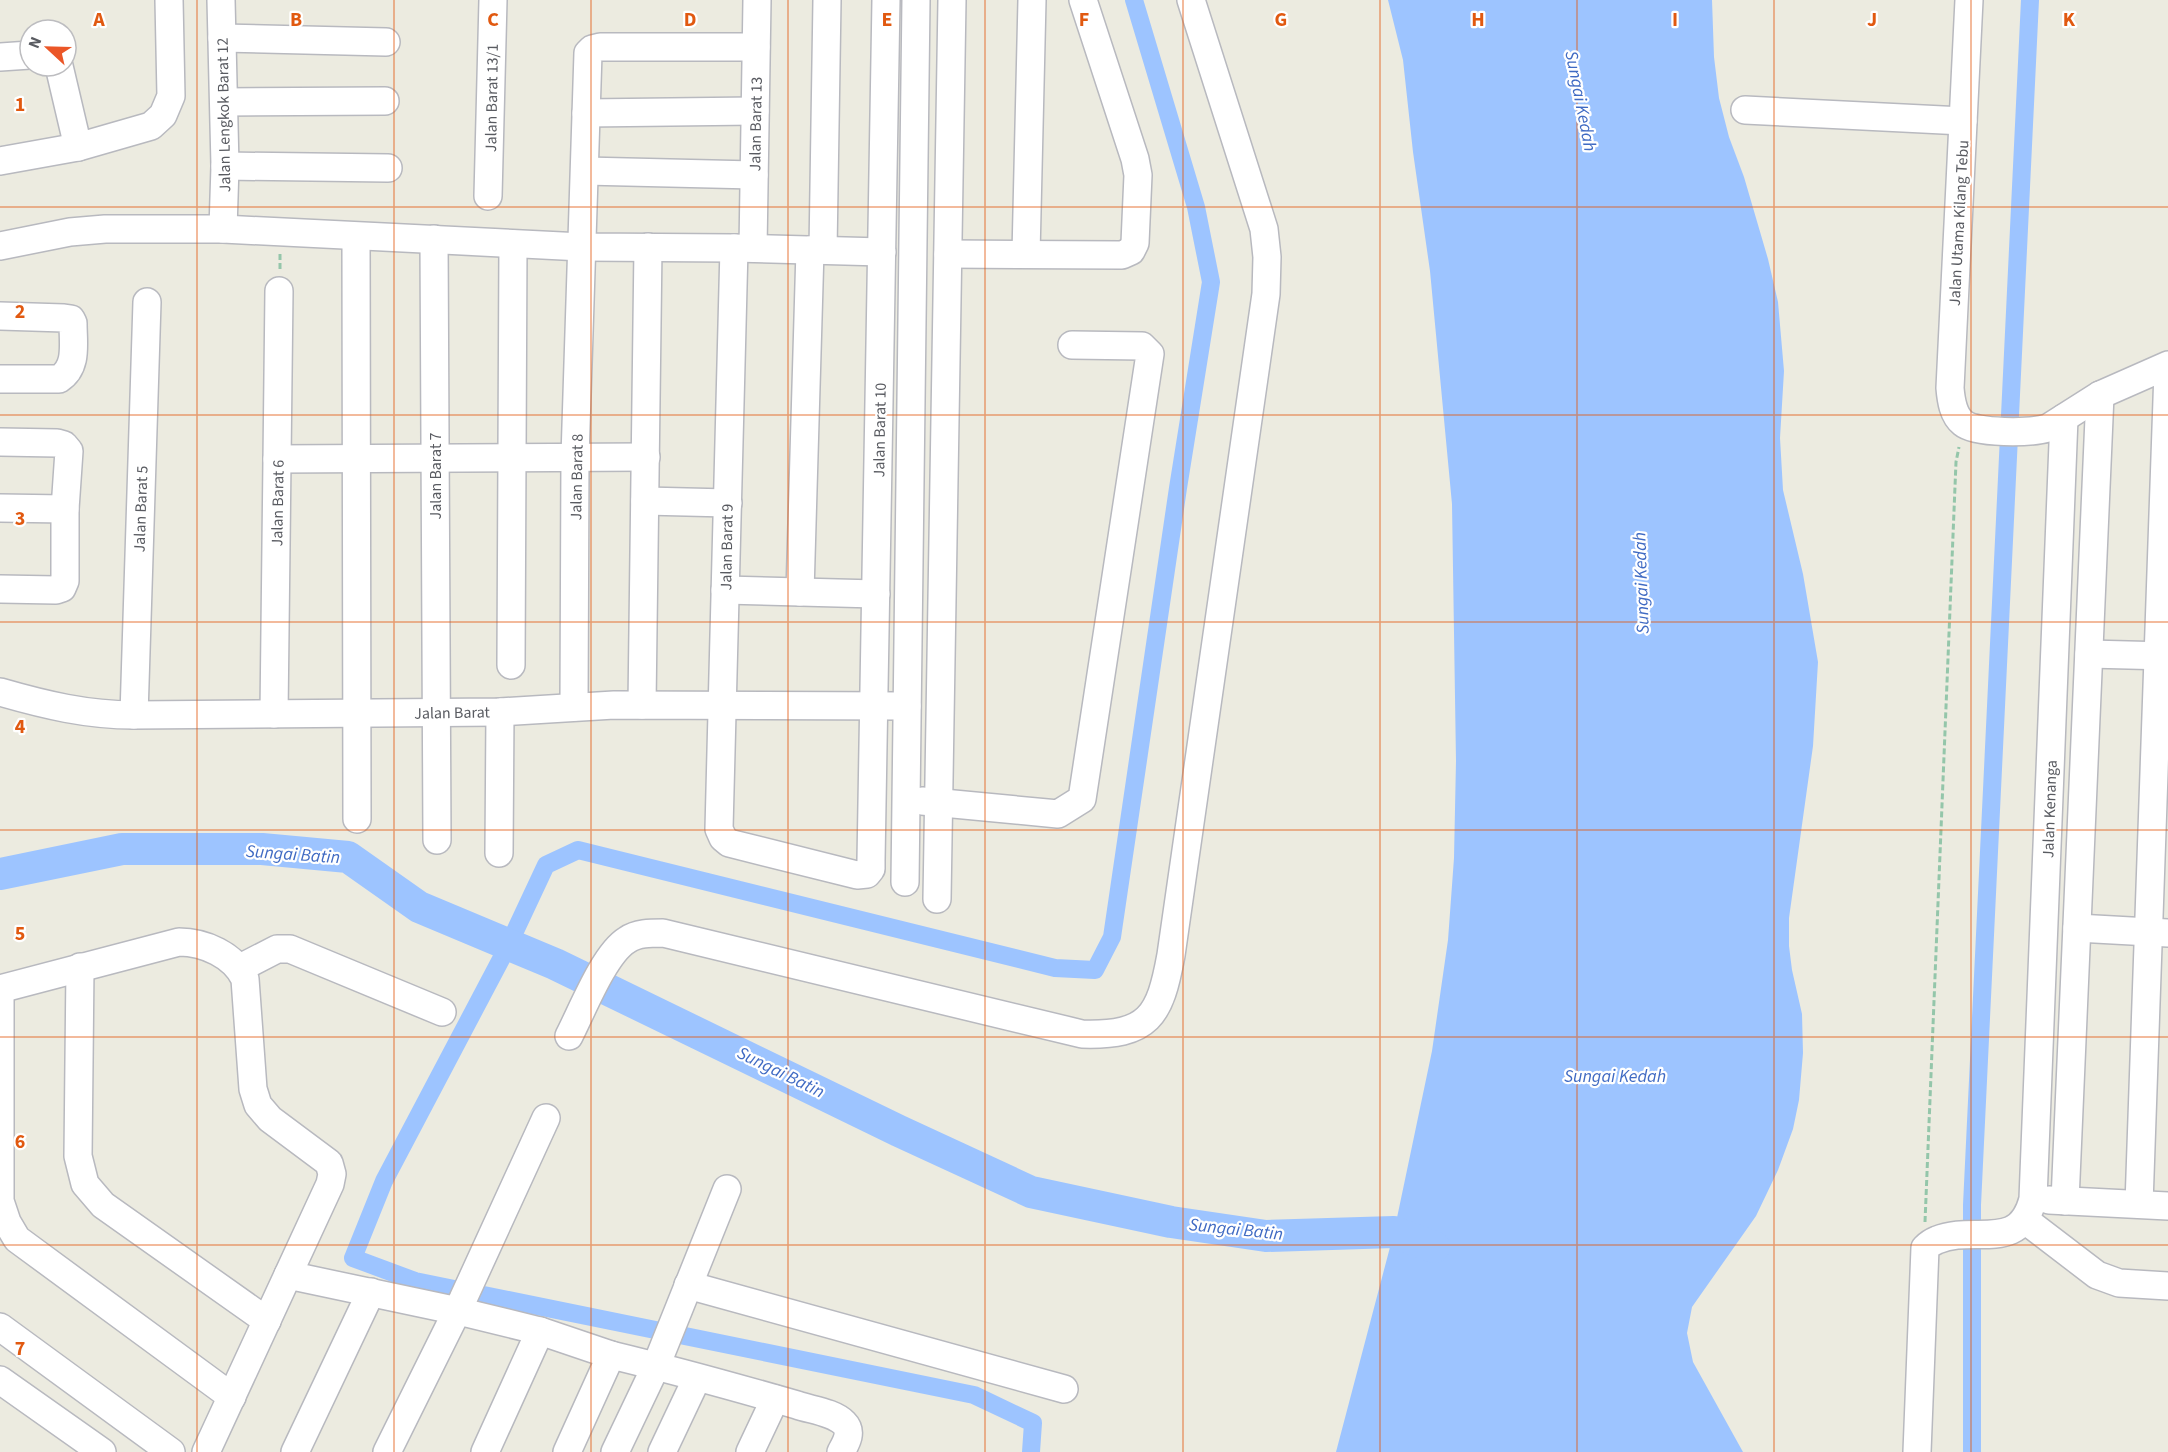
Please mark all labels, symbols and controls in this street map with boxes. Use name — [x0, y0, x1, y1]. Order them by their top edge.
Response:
text: A — [92, 6, 105, 34]
text: B — [290, 6, 302, 34]
text: C — [487, 6, 499, 34]
text: D — [684, 6, 696, 34]
text: E — [882, 6, 892, 34]
text: F — [1079, 6, 1089, 34]
text: G — [1275, 6, 1287, 34]
text: H — [1471, 6, 1485, 34]
text: I — [1672, 6, 1678, 34]
text: J — [1867, 6, 1877, 34]
text: K — [2063, 6, 2076, 34]
north arrow — [18, 18, 78, 78]
text: N — [23, 34, 47, 52]
street label: Jalan Lengkok Barat 12 — [212, 37, 236, 192]
street label: Jalan Barat 13/1 — [480, 44, 504, 152]
water label: Sungai Kedah — [1558, 49, 1603, 154]
street label: Jalan Barat 13 — [744, 76, 768, 172]
text: 1 — [15, 91, 25, 119]
street label: Jalan Utama Kilang Tebu — [1944, 140, 1974, 307]
text: 2 — [15, 298, 25, 326]
street label: Jalan Barat 10 — [868, 382, 892, 478]
street label: Jalan Barat 7 — [425, 433, 447, 519]
street label: Jalan Barat 8 — [565, 433, 589, 521]
street label: Jalan Barat 6 — [266, 459, 290, 547]
street label: Jalan Barat 5 — [128, 465, 154, 553]
street label: Jalan Barat 9 — [715, 503, 739, 591]
text: 3 — [15, 505, 25, 533]
water label: Sungai Kedah — [1627, 531, 1656, 634]
street label: Jalan Barat — [414, 701, 491, 725]
text: 4 — [15, 713, 26, 741]
street label: Jalan Kenanga — [2037, 760, 2063, 859]
water label: Sungai Batin — [245, 839, 341, 870]
text: 5 — [15, 920, 25, 948]
water label: Sungai Batin — [733, 1041, 829, 1104]
water label: Sungai Kedah — [1564, 1064, 1666, 1089]
text: 6 — [15, 1128, 25, 1156]
water label: Sungai Batin — [1188, 1212, 1284, 1247]
text: 7 — [15, 1335, 25, 1363]

